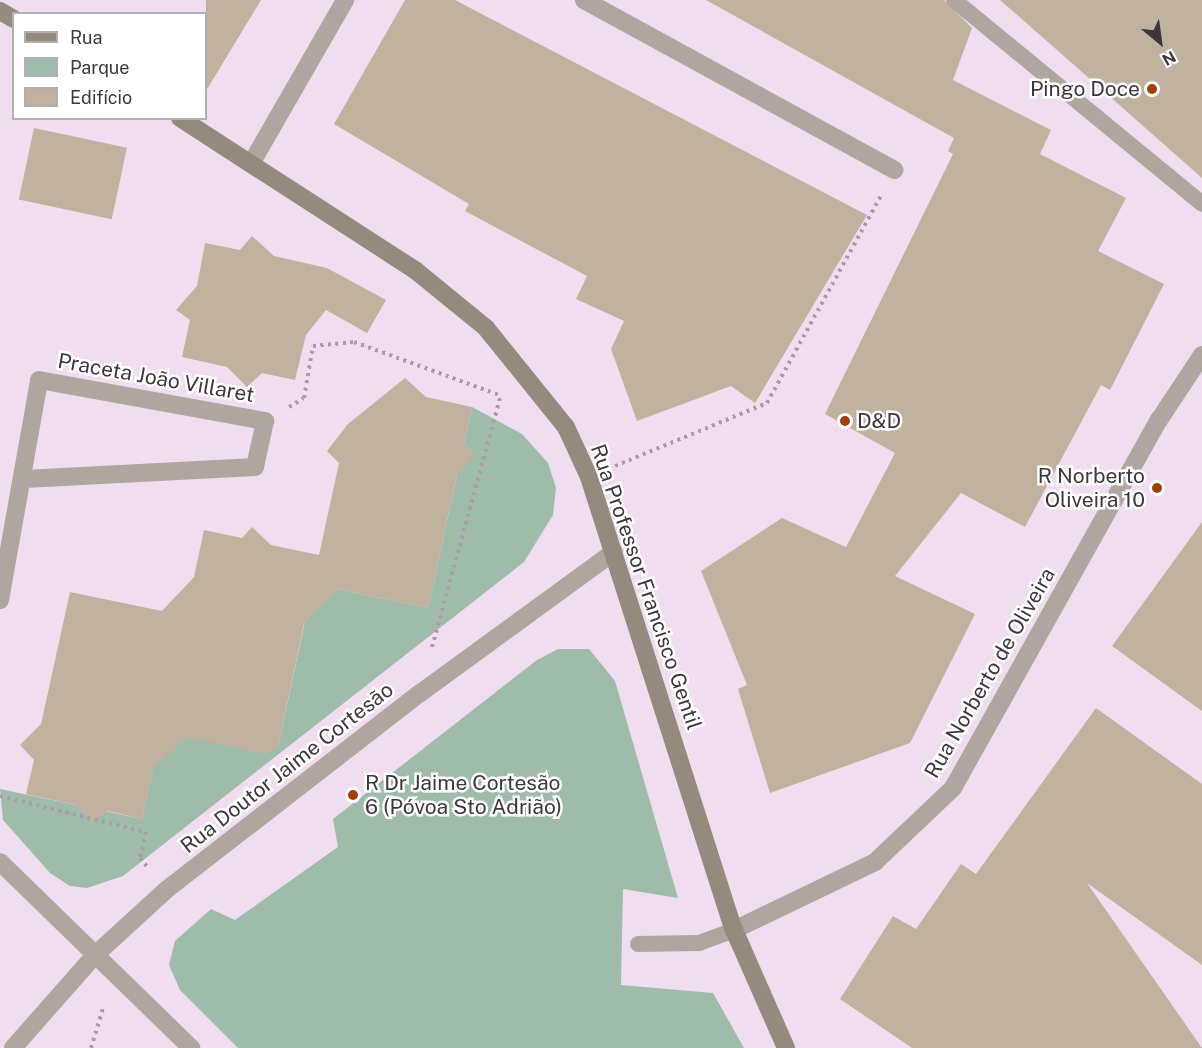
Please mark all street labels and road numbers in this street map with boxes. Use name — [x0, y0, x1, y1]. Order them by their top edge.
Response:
street label: Praceta João Villaret — [55, 348, 257, 408]
street label: Rua Professor Francisco Gentil — [585, 441, 707, 733]
street label: Rua Norberto de Oliveira — [919, 563, 1061, 783]
street label: Rua Doutor Jaime Cortesão — [176, 677, 398, 859]

